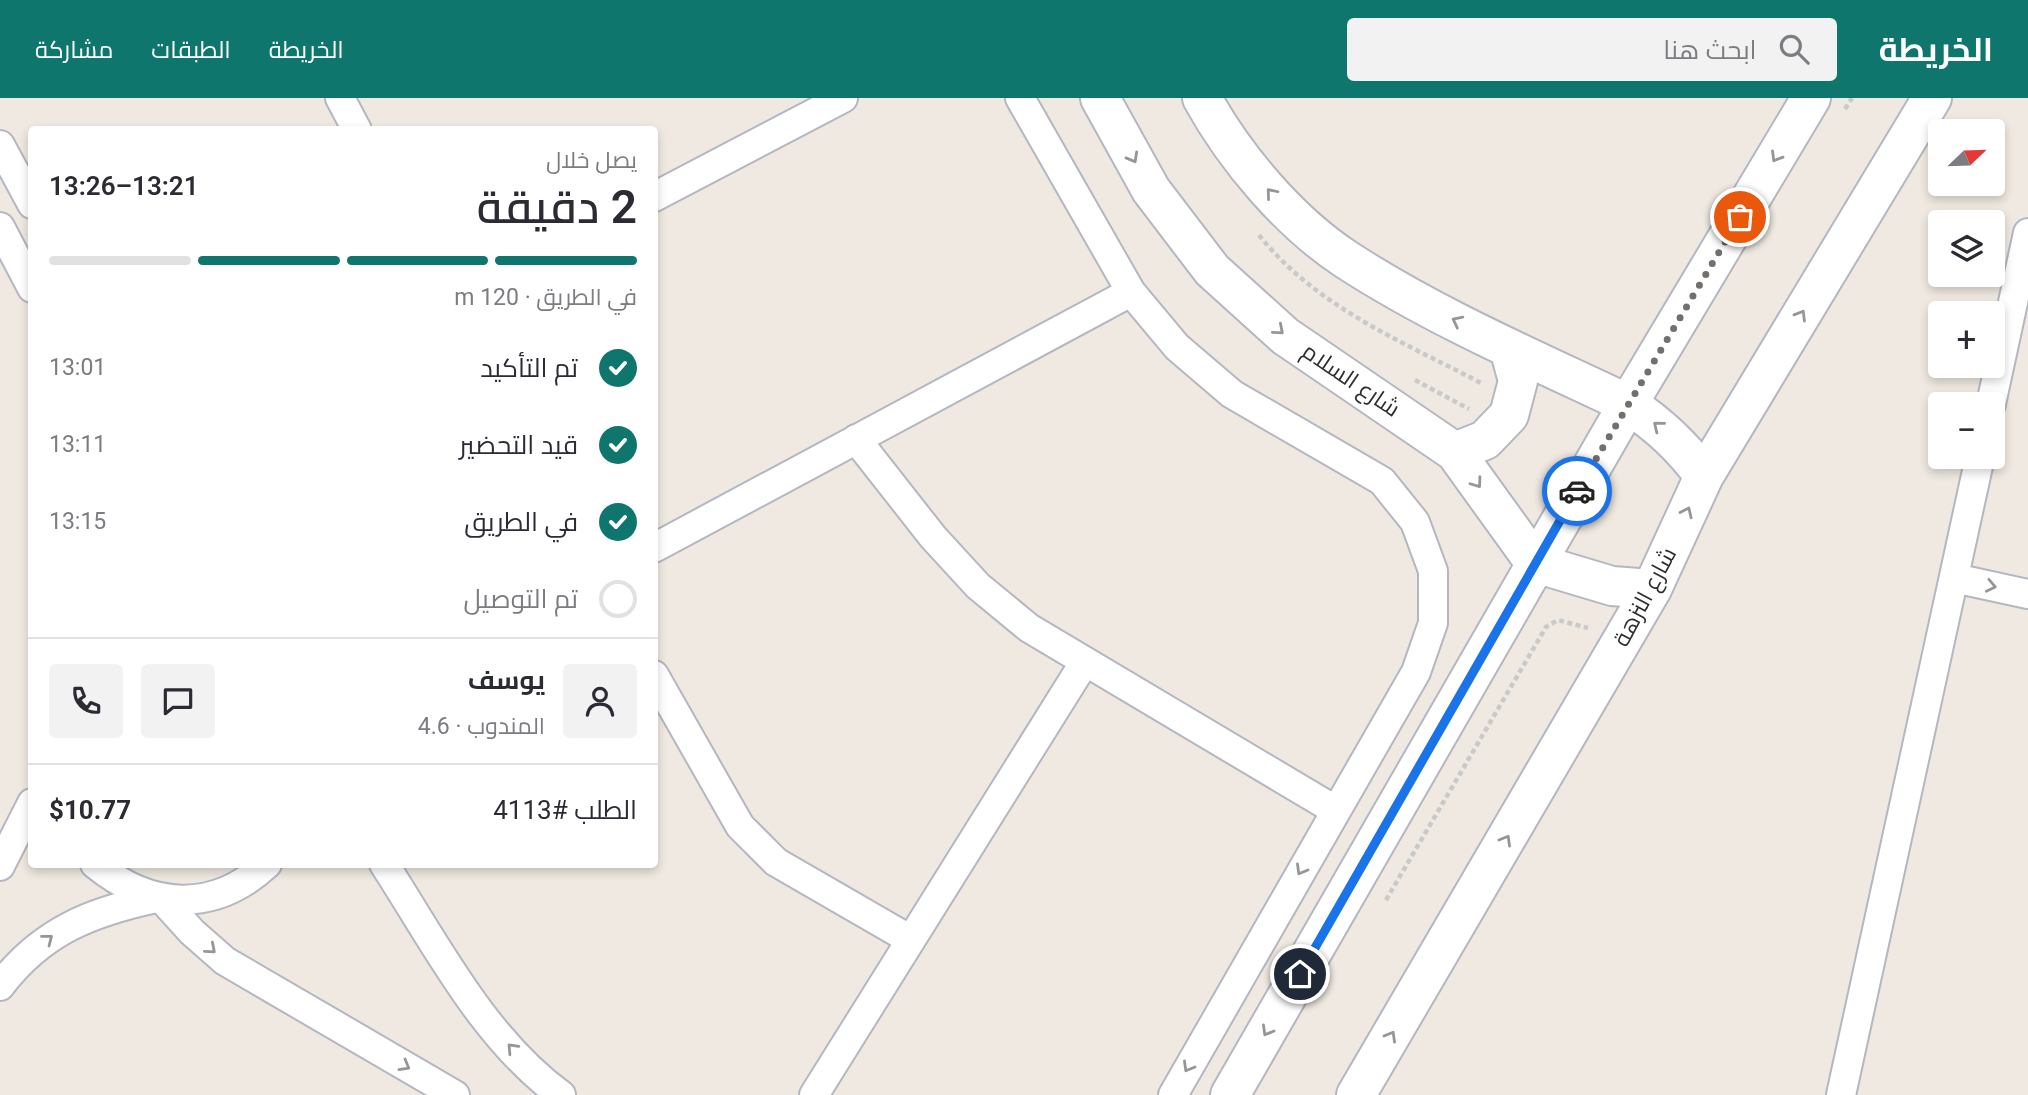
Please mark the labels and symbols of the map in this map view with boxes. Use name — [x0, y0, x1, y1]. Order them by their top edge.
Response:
north arrow — [1928, 119, 2006, 196]
one-way arrow — [1771, 149, 1784, 162]
one-way arrow — [1125, 150, 1138, 163]
pin — [1710, 187, 1770, 247]
one-way arrow — [1267, 188, 1279, 201]
one-way arrow — [1792, 310, 1805, 323]
one-way arrow — [1452, 316, 1464, 329]
one-way arrow — [1271, 322, 1284, 334]
street label: شارع السلام — [1296, 337, 1405, 424]
one-way arrow — [1654, 421, 1666, 434]
courier — [1542, 456, 1612, 526]
one-way arrow — [1469, 475, 1481, 488]
one-way arrow — [1679, 507, 1693, 519]
street label: شارع النزهة — [1608, 543, 1684, 652]
one-way arrow — [1985, 578, 1997, 592]
one-way arrow — [1498, 835, 1511, 848]
one-way arrow — [1296, 862, 1309, 875]
one-way arrow — [41, 934, 53, 947]
one-way arrow — [203, 941, 216, 953]
pin — [1270, 944, 1330, 1004]
one-way arrow — [1262, 1023, 1275, 1036]
one-way arrow — [1383, 1031, 1396, 1044]
one-way arrow — [507, 1043, 520, 1056]
one-way arrow — [398, 1058, 410, 1071]
one-way arrow — [1183, 1060, 1196, 1073]

